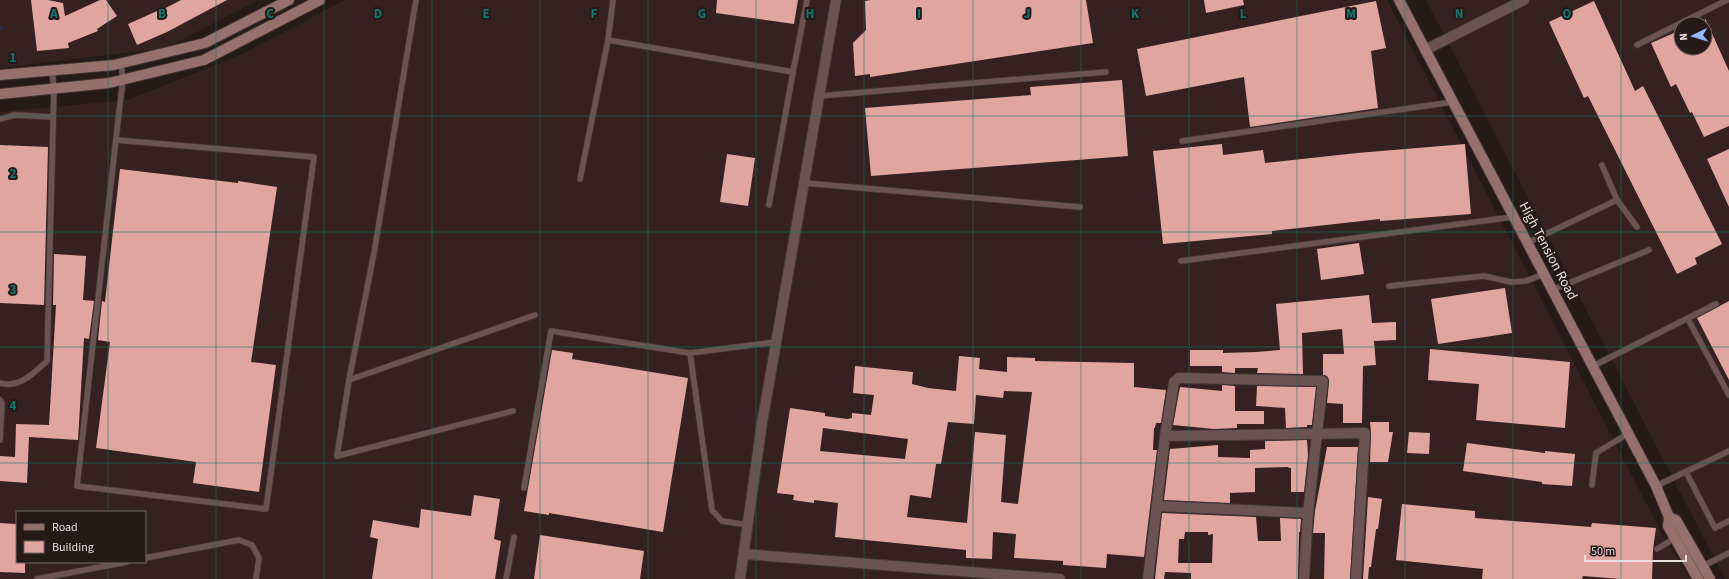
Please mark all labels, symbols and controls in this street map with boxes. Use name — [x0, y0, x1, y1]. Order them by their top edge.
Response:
text: A — [49, 5, 58, 23]
text: B — [158, 5, 166, 23]
text: C — [266, 5, 274, 23]
text: D — [374, 5, 382, 23]
text: E — [482, 5, 490, 23]
text: F — [591, 5, 598, 23]
text: G — [698, 5, 706, 23]
text: H — [806, 5, 814, 23]
text: I — [917, 5, 921, 23]
text: J — [1024, 5, 1030, 23]
text: K — [1131, 5, 1140, 23]
text: L — [1240, 5, 1247, 23]
text: M — [1346, 5, 1356, 23]
text: N — [1455, 5, 1463, 23]
text: O — [1563, 5, 1572, 23]
north arrow — [1673, 16, 1713, 56]
text: N — [1676, 33, 1691, 41]
text: 1 — [10, 49, 17, 67]
text: 2 — [10, 165, 17, 183]
street label: High Tension Road — [1514, 198, 1582, 304]
text: 3 — [10, 281, 17, 299]
text: 4 — [10, 397, 17, 415]
legend — [16, 511, 146, 563]
text: Road — [52, 519, 78, 536]
scale bar — [1585, 537, 1686, 563]
text: Building — [52, 539, 94, 556]
text: 50 m — [1591, 543, 1615, 560]

